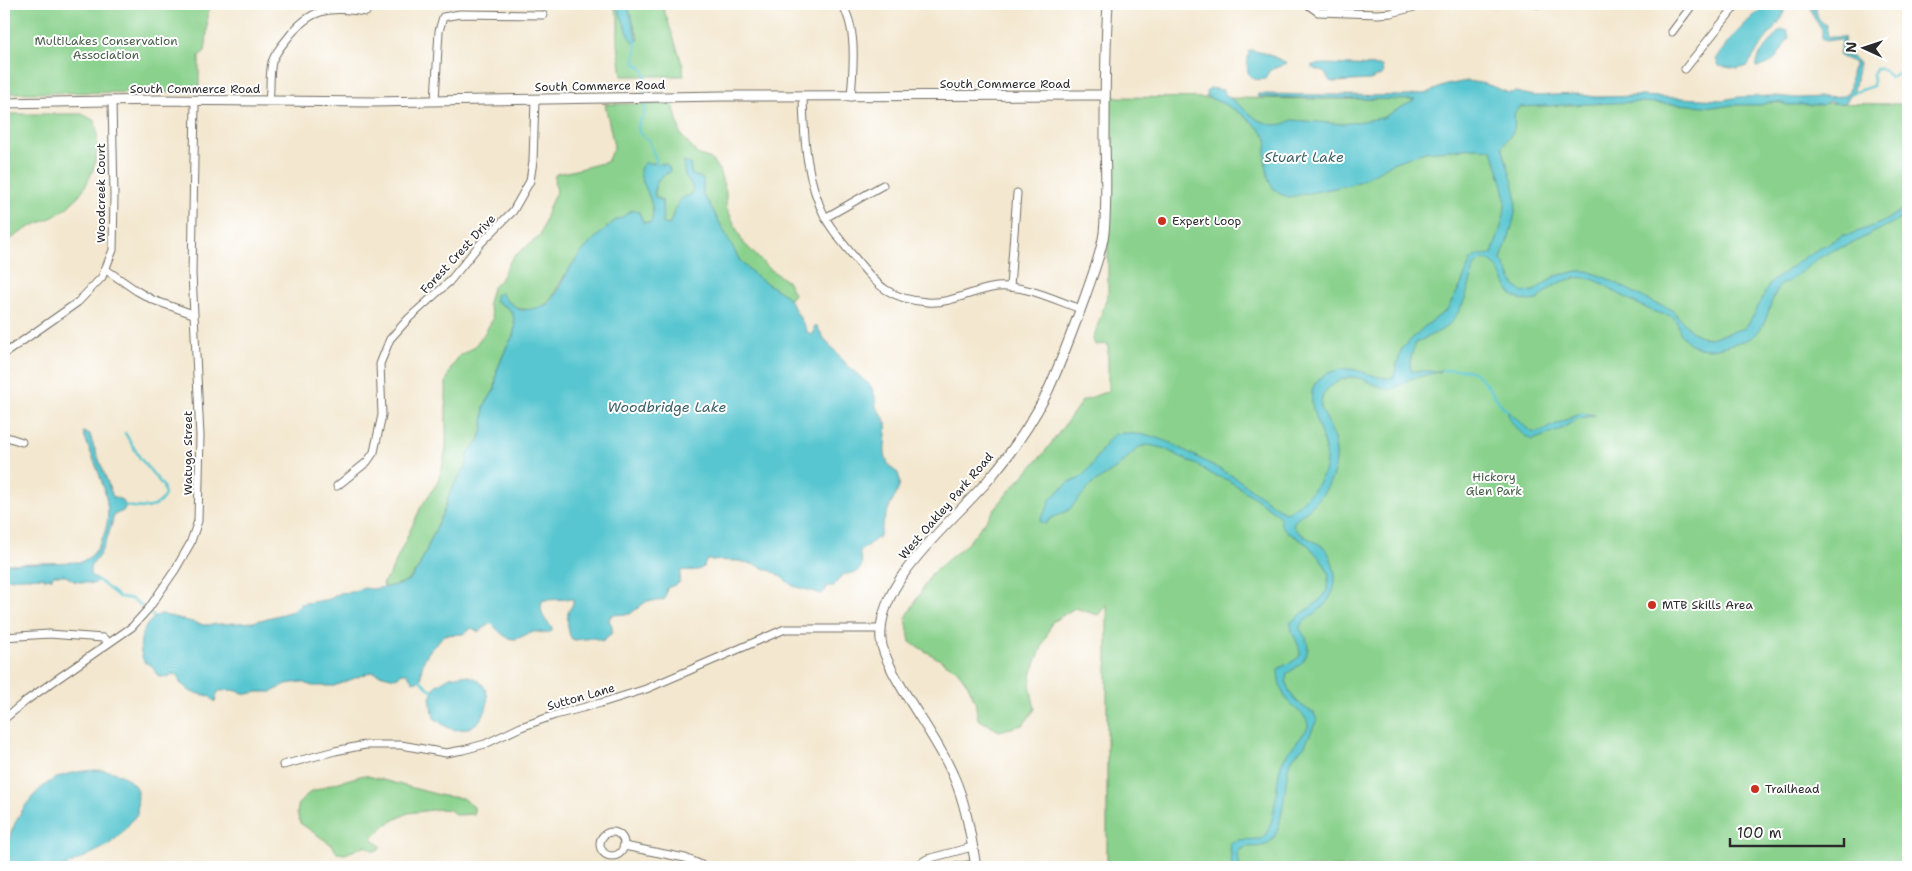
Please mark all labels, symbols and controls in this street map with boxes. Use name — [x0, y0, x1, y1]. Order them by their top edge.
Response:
north arrow — [1840, 22, 1890, 72]
park label: MultiLakes Conservation Association — [34, 33, 178, 63]
text: N — [1842, 41, 1860, 53]
street label: South Commerce Road — [940, 76, 1071, 92]
street label: South Commerce Road — [535, 77, 666, 95]
street label: South Commerce Road — [130, 81, 261, 97]
street label: Woodcreek Court — [93, 143, 109, 243]
water label: Stuart Lake — [1264, 148, 1344, 166]
street label: Forest Crest Drive — [417, 211, 499, 297]
place label: Expert Loop — [1172, 213, 1242, 229]
marker: Expert Loop — [1156, 215, 1168, 227]
water label: Woodbridge Lake — [608, 398, 727, 416]
street label: Watuga Street — [180, 411, 196, 495]
street label: West Oakley Park Road — [895, 449, 997, 563]
park label: Hickory Glen Park — [1466, 469, 1522, 499]
place label: MTB Skills Area — [1662, 597, 1753, 613]
marker: MTB Skills Area — [1646, 599, 1658, 611]
street label: Sutton Lane — [545, 680, 617, 714]
place label: Trailhead — [1765, 781, 1820, 797]
marker: Trailhead — [1749, 783, 1761, 795]
scale bar — [1730, 816, 1843, 848]
text: 100 m — [1737, 823, 1782, 843]

